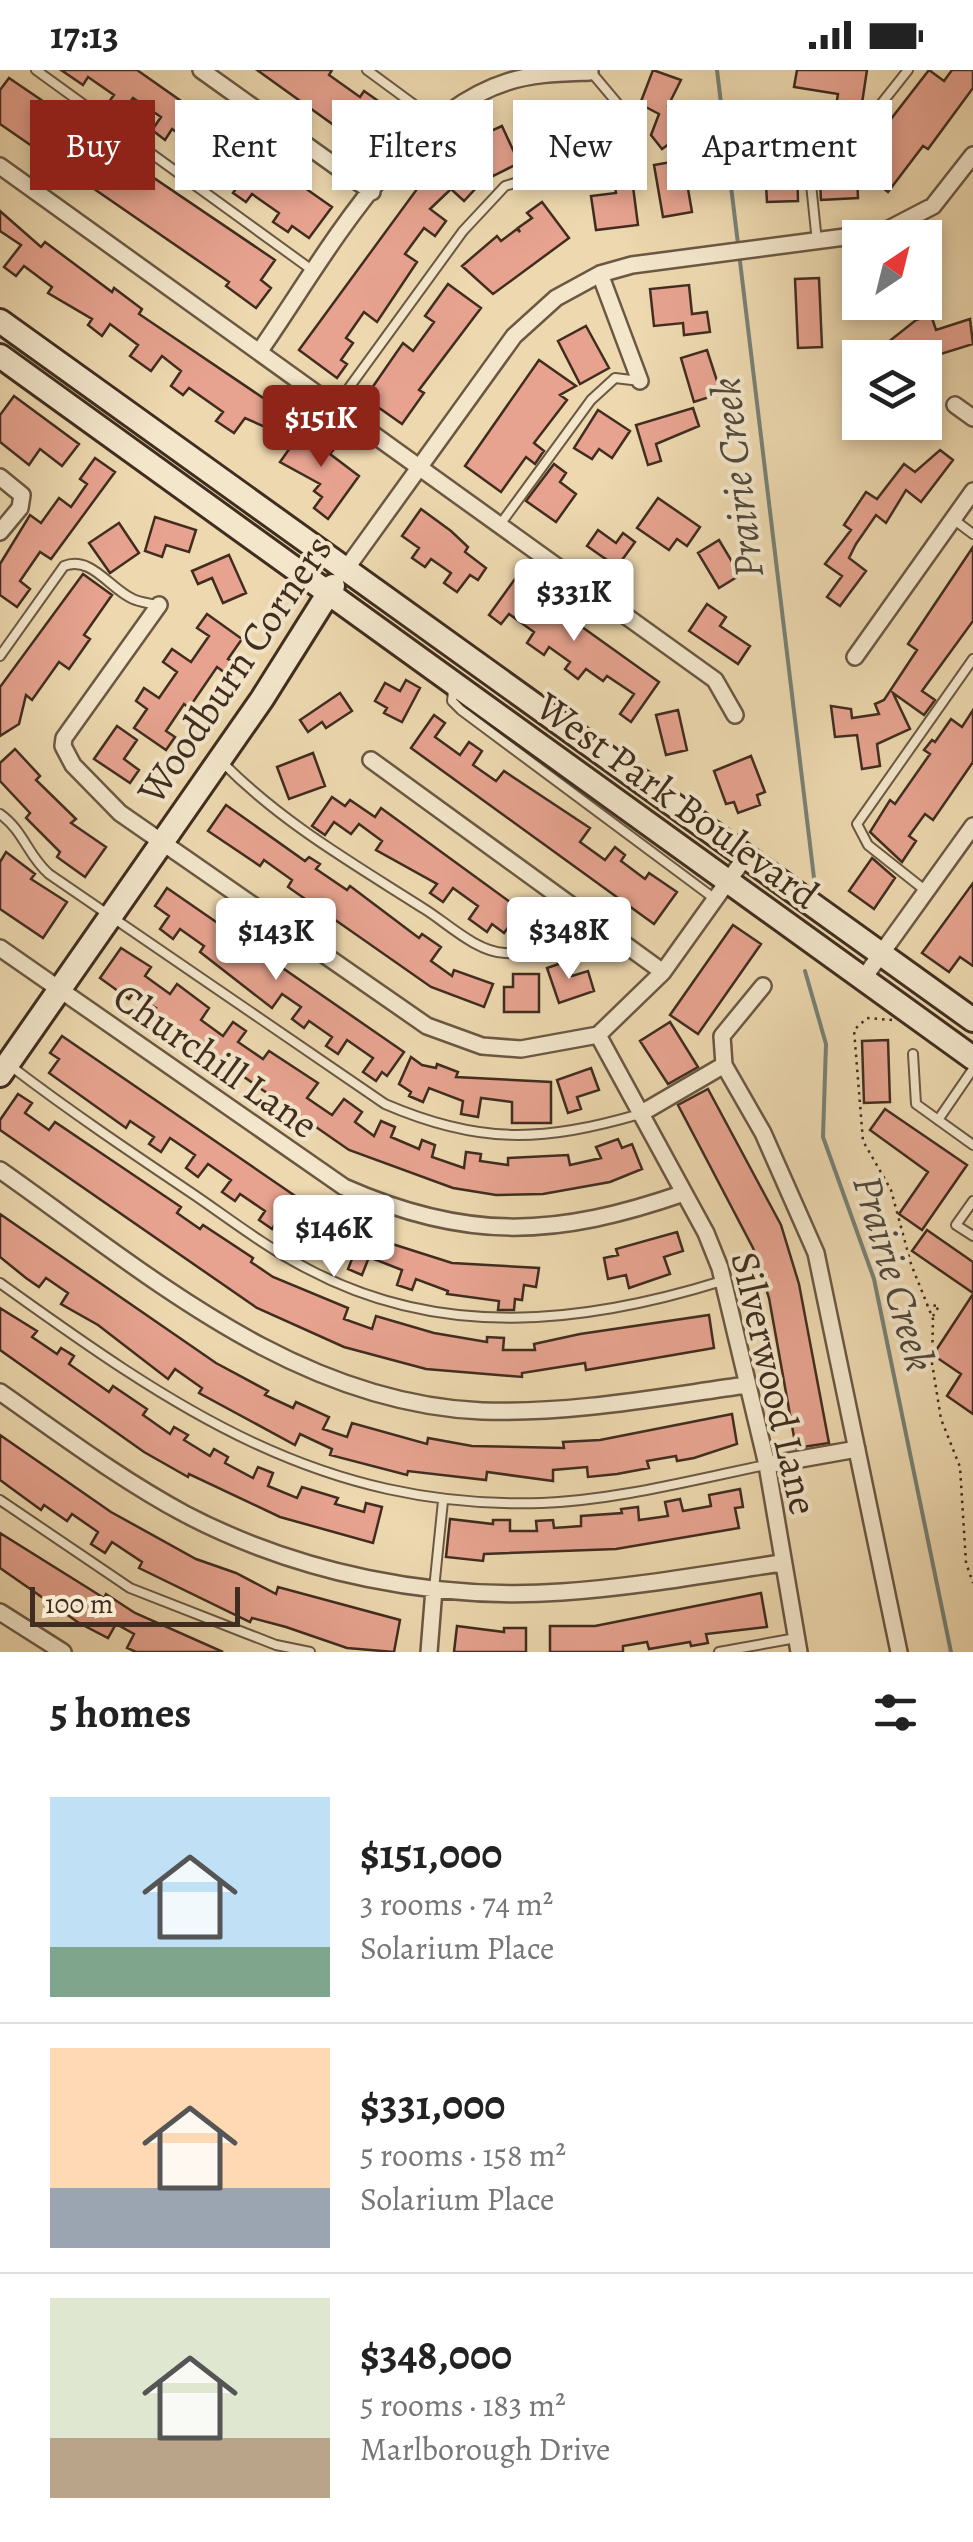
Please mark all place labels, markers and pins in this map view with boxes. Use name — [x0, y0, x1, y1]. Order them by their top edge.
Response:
pin: $151K — [251, 385, 391, 470]
pin: $331K — [504, 559, 644, 644]
pin: $348K — [499, 897, 639, 982]
pin: $143K — [206, 898, 346, 983]
pin: $146K — [264, 1195, 404, 1280]

